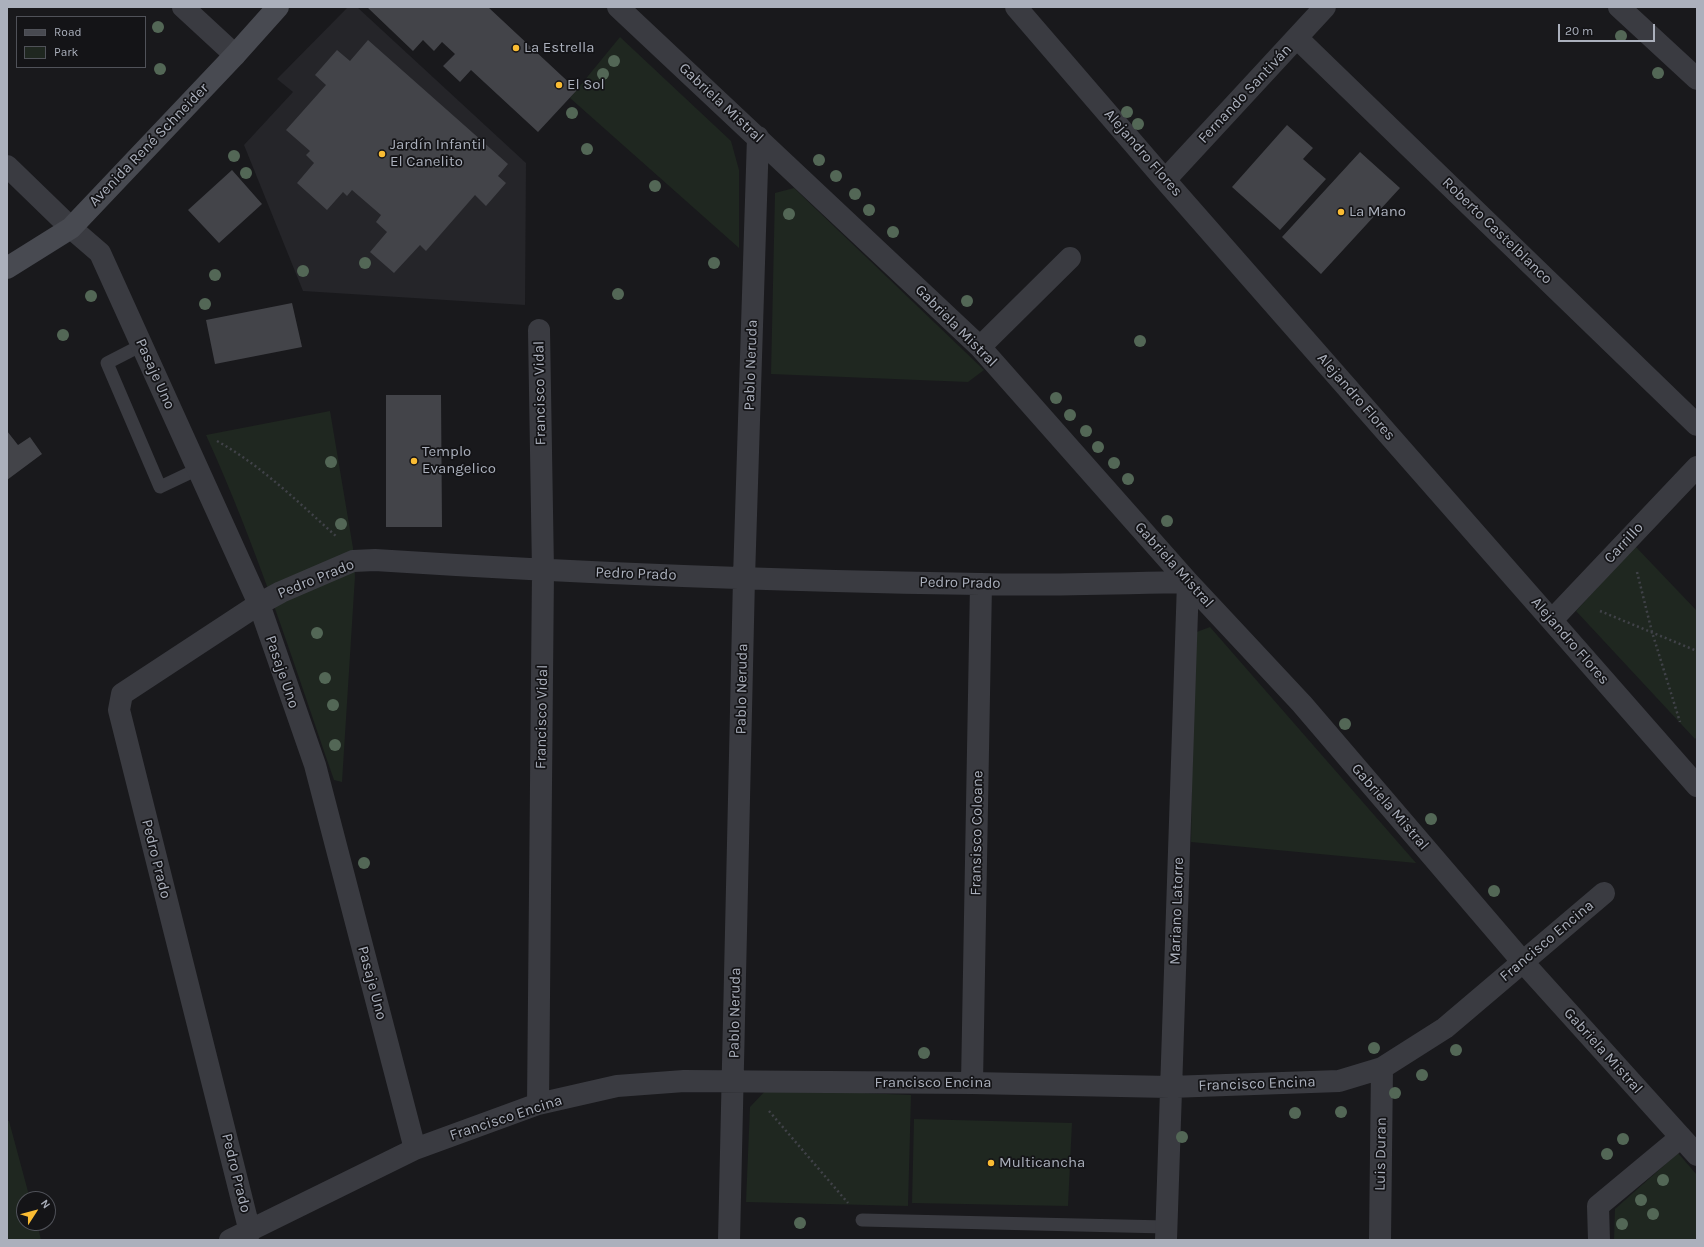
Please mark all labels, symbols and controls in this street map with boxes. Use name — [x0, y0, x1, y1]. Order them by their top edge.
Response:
legend — [16, 16, 146, 68]
scale bar — [1560, 16, 1657, 42]
text: 20 m — [1565, 24, 1593, 38]
text: Road — [54, 25, 82, 39]
place label: La Estrella — [524, 39, 595, 57]
street label: Fernando Santiván — [1194, 41, 1296, 147]
marker: La Estrella — [511, 43, 521, 53]
text: Park — [54, 45, 78, 59]
street label: Gabriela Mistral — [675, 59, 767, 147]
place label: El Sol — [567, 76, 605, 94]
street label: Avenida René Schneider — [86, 80, 212, 210]
marker: El Sol — [554, 80, 564, 90]
street label: Alejandro Flores — [1100, 106, 1186, 200]
place label: Jardín Infantil El Canelito — [390, 136, 486, 171]
marker: Jardín Infantil El Canelito — [377, 149, 387, 159]
street label: Roberto Castelblanco — [1438, 174, 1556, 288]
place label: La Mano — [1349, 203, 1406, 221]
marker: La Mano — [1336, 207, 1346, 217]
street label: Gabriela Mistral — [911, 281, 1001, 371]
street label: Pablo Neruda — [740, 319, 762, 411]
street label: Pasaje Uno — [131, 336, 179, 412]
street label: Francisco Vidal — [530, 341, 550, 445]
street label: Alejandro Flores — [1313, 350, 1399, 444]
place label: Templo Evangelico — [422, 443, 496, 478]
marker: Templo Evangelico — [409, 456, 419, 466]
street label: Gabriela Mistral — [1131, 518, 1217, 612]
street label: Carrillo — [1601, 519, 1647, 567]
street label: Pedro Prado — [275, 555, 357, 603]
street label: Pedro Prado — [595, 564, 677, 584]
street label: Pedro Prado — [919, 573, 1001, 593]
street label: Alejandro Flores — [1527, 594, 1613, 688]
street label: Pasaje Uno — [261, 633, 303, 711]
street label: Pablo Neruda — [732, 643, 752, 735]
street label: Francisco Vidal — [532, 665, 552, 769]
street label: Gabriela Mistral — [1347, 760, 1433, 854]
street label: Fransisco Coloane — [967, 770, 987, 896]
street label: Pedro Prado — [137, 817, 175, 901]
street label: Mariano Latorre — [1166, 857, 1188, 965]
street label: Francisco Encina — [1496, 896, 1598, 986]
street label: Pasaje Uno — [354, 944, 390, 1022]
street label: Pablo Neruda — [725, 967, 745, 1059]
street label: Gabriela Mistral — [1560, 1004, 1646, 1098]
street label: Francisco Encina — [1198, 1073, 1316, 1095]
street label: Francisco Encina — [874, 1074, 992, 1092]
street label: Francisco Encina — [447, 1091, 565, 1145]
street label: Luis Duran — [1371, 1117, 1391, 1191]
street label: Pedro Prado — [217, 1131, 255, 1215]
place label: Multicancha — [999, 1154, 1085, 1172]
marker: Multicancha — [986, 1158, 996, 1168]
north arrow — [16, 1191, 56, 1231]
text: N — [38, 1197, 53, 1211]

